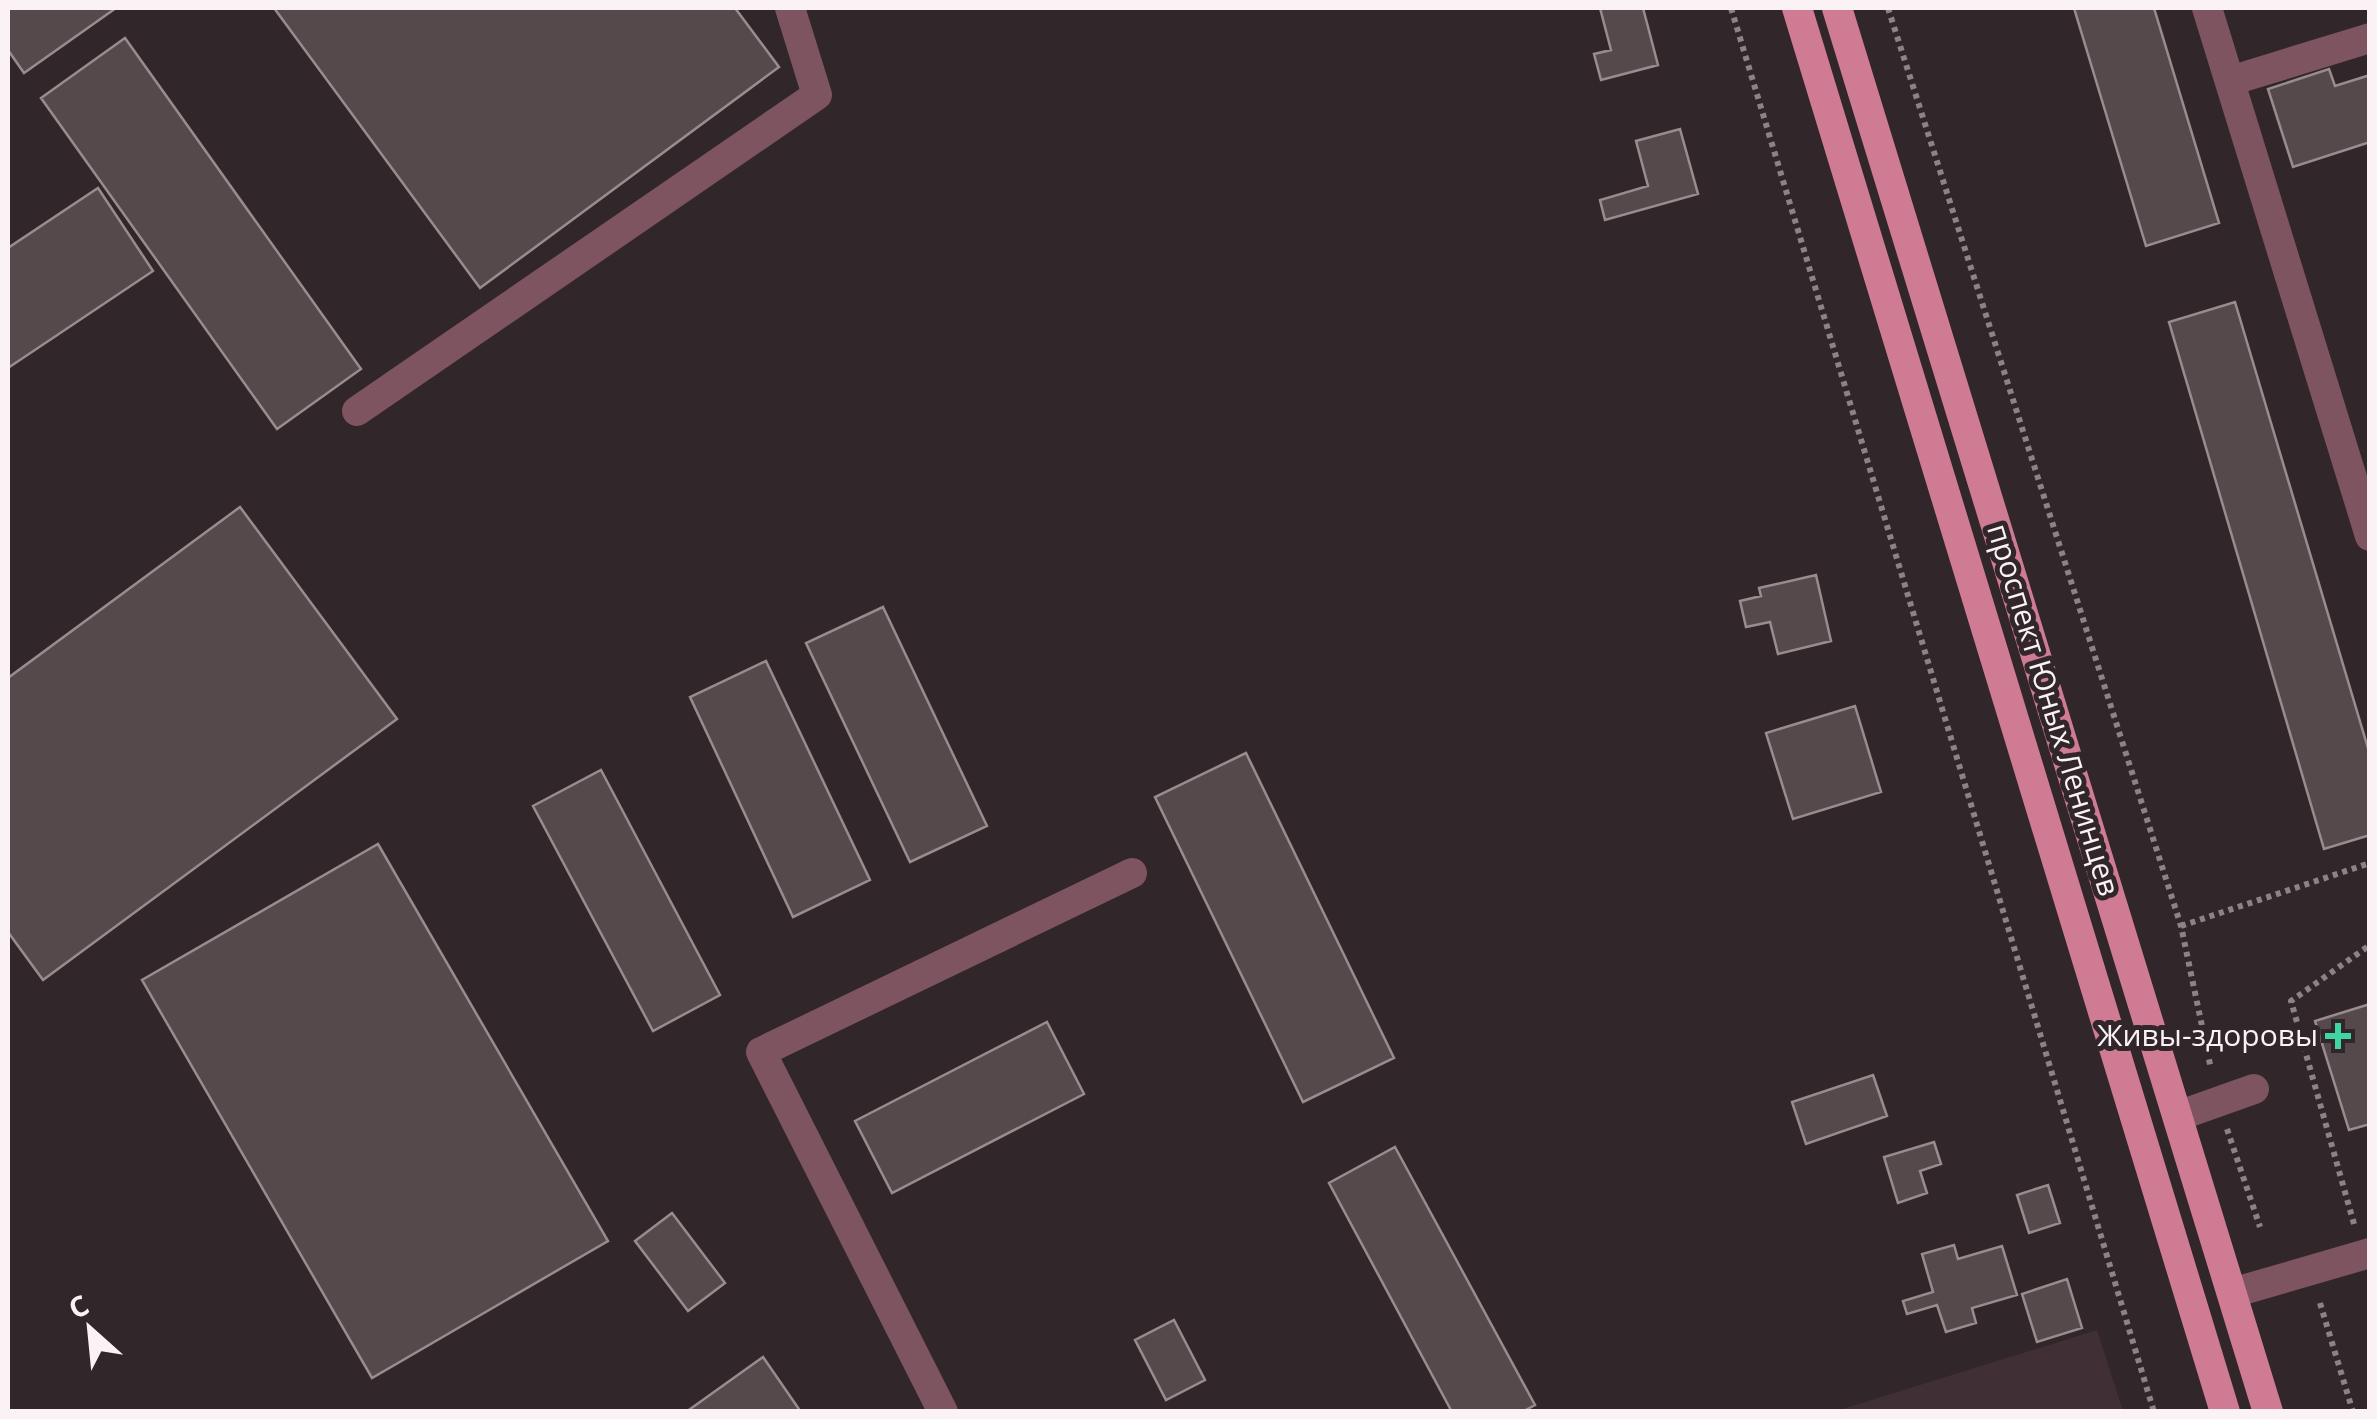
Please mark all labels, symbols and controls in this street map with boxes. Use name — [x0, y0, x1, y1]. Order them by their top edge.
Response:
street label: проспект Юных Ленинцев — [1978, 519, 2131, 901]
place label: Живы-здоровы — [2097, 1014, 2318, 1055]
marker: Живы-здоровы — [2327, 1025, 2349, 1047]
north arrow — [40, 1279, 140, 1379]
text: С — [62, 1285, 95, 1327]

